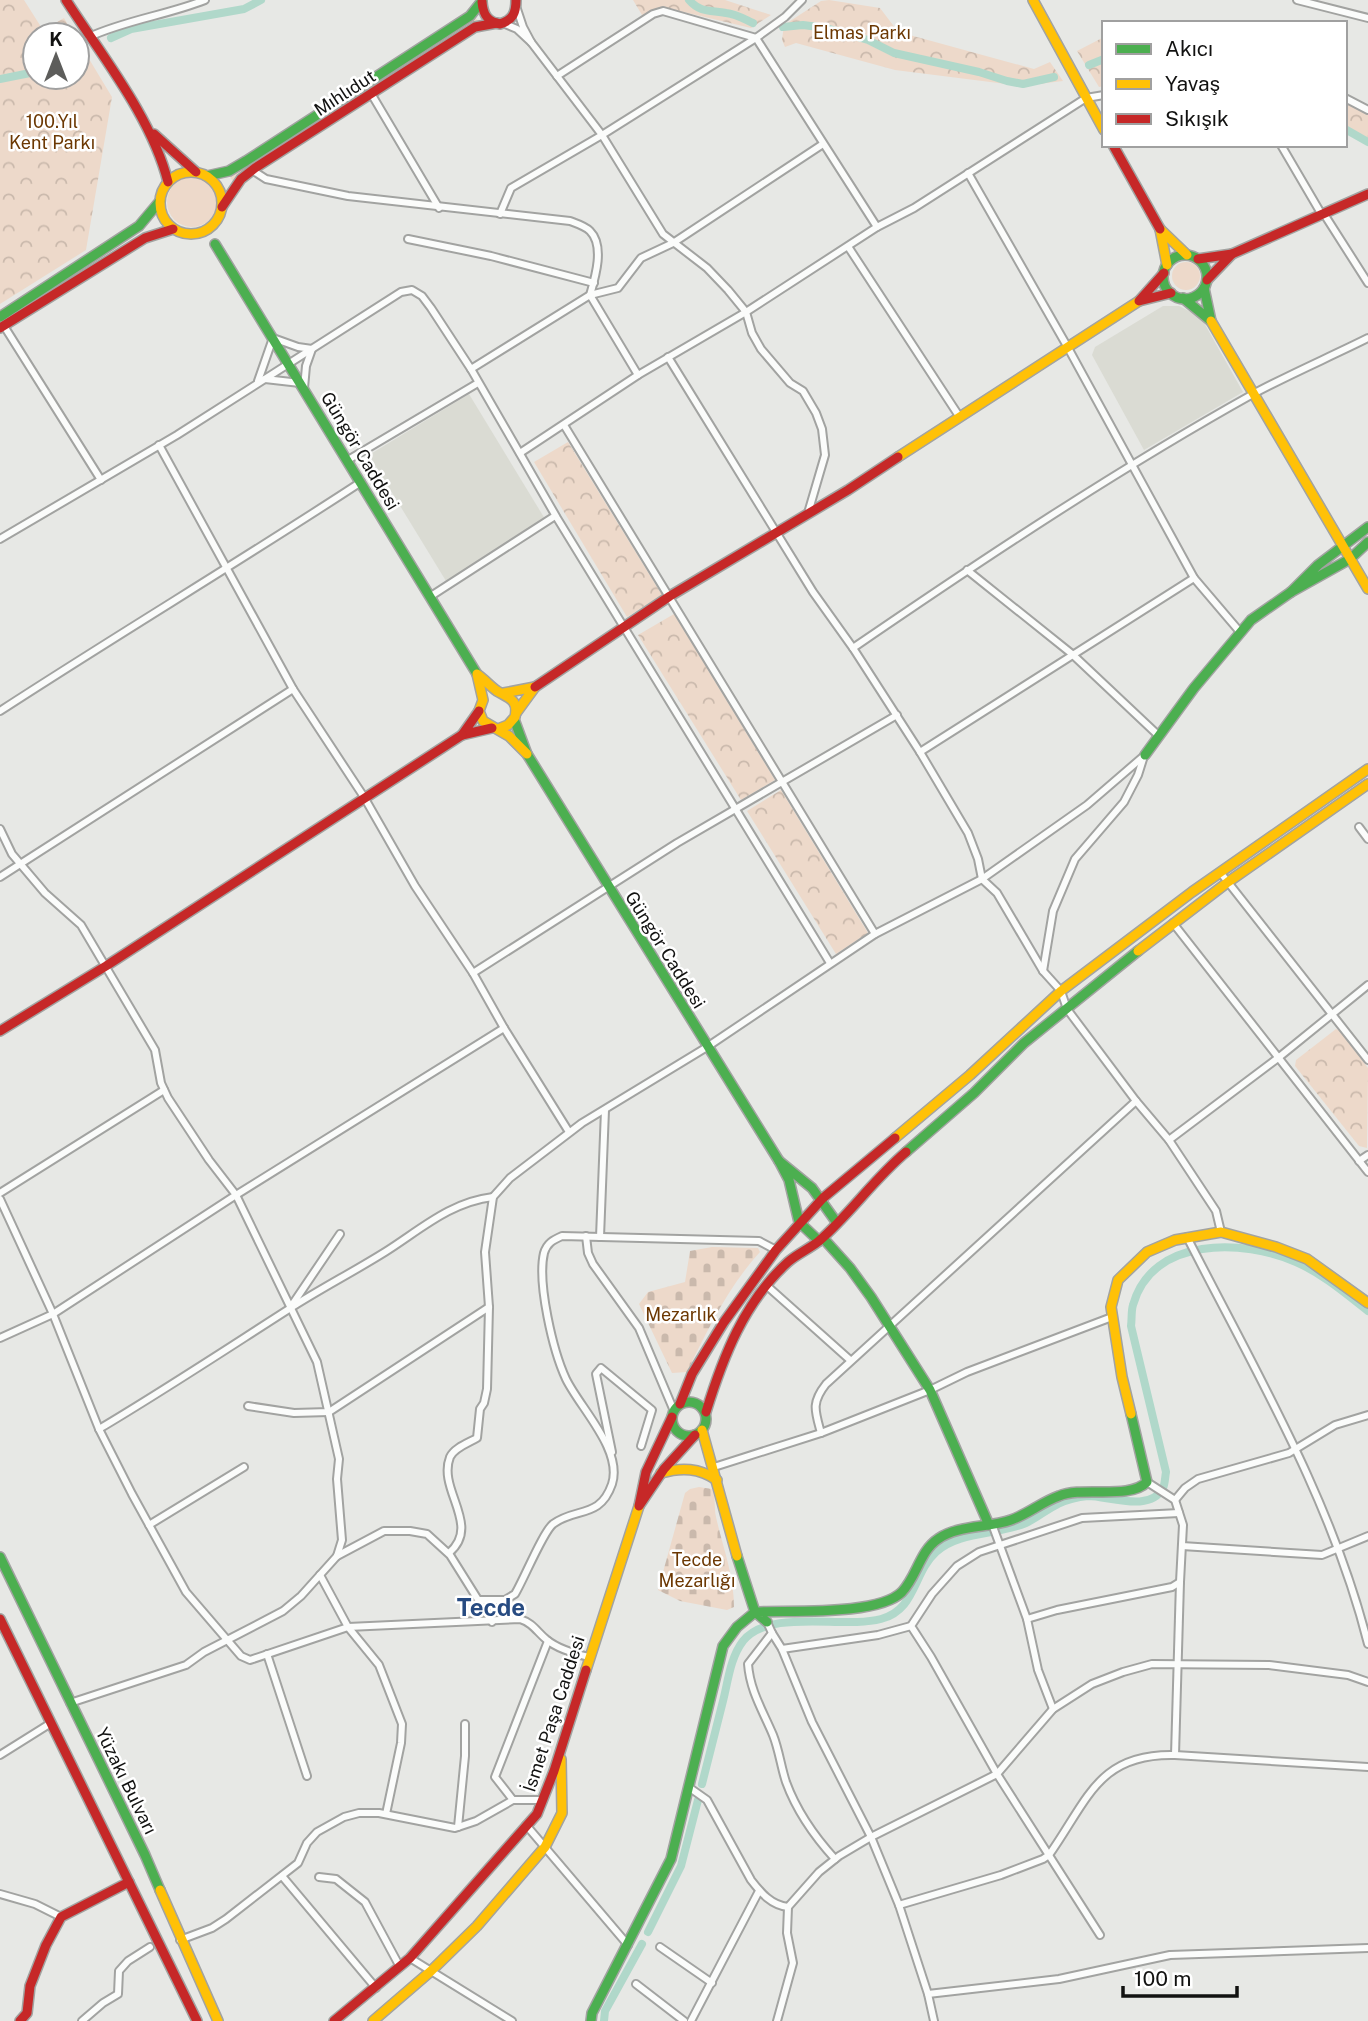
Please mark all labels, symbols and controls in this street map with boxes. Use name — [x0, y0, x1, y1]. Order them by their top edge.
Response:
north arrow — [21, 21, 91, 91]
legend — [1102, 21, 1347, 147]
park label: Elmas Parkı — [813, 22, 911, 43]
text: K — [49, 28, 63, 50]
text: Akıcı — [1165, 36, 1213, 61]
street label: Mıhlıdut — [310, 65, 379, 120]
text: Yavaş — [1165, 71, 1220, 96]
text: Sıkışık — [1165, 106, 1229, 131]
park label: 100.Yıl Kent Parkı — [9, 111, 95, 153]
street label: Güngör Caddesi — [317, 388, 404, 514]
street label: Güngör Caddesi — [621, 887, 710, 1012]
park label: Mezarlık — [645, 1304, 717, 1325]
park label: Tecde Mezarlığı — [659, 1549, 735, 1591]
district label: Tecde — [457, 1593, 525, 1621]
street label: İsmet Paşa Caddesi — [517, 1633, 589, 1795]
street label: Yüzakı Bulvarı — [92, 1724, 161, 1838]
scale bar — [1123, 1954, 1237, 1998]
text: 100 m — [1134, 1966, 1191, 1991]

